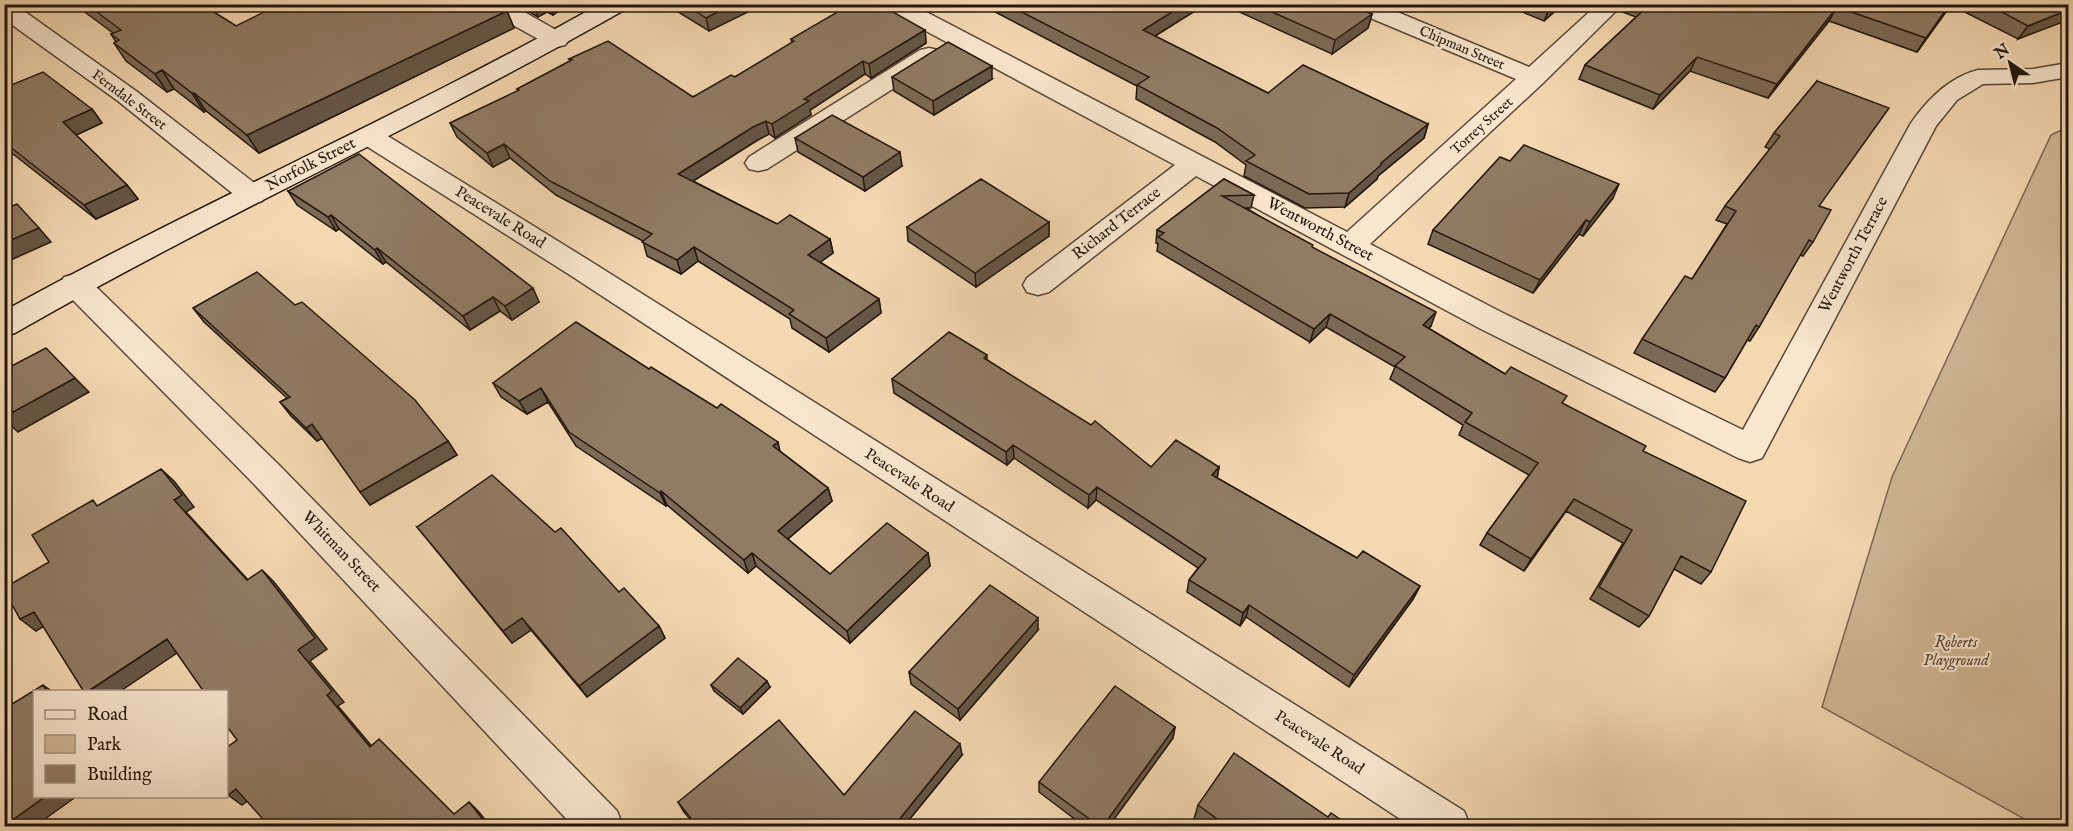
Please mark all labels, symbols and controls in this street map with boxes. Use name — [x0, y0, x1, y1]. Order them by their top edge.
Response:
street label: Chipman Street — [1417, 22, 1508, 74]
north arrow — [1980, 33, 2040, 93]
text: N — [1990, 40, 2014, 65]
street label: Ferndale Street — [88, 66, 170, 134]
street label: Torrey Street — [1447, 93, 1517, 159]
street label: Norfolk Street — [263, 134, 360, 196]
street label: Peacevale Road — [451, 182, 549, 254]
street label: Richard Terrace — [1069, 183, 1165, 265]
street label: Wentworth Street — [1263, 194, 1377, 267]
street label: Wentworth Terrace — [1815, 194, 1893, 316]
street label: Peacevale Road — [860, 445, 958, 518]
street label: Whitman Street — [297, 507, 385, 597]
park label: Roberts Playground — [1923, 633, 1990, 671]
legend — [33, 690, 228, 798]
text: Road — [87, 704, 128, 727]
street label: Peacevale Road — [1270, 707, 1368, 780]
text: Park — [87, 734, 122, 757]
text: Building — [87, 764, 152, 787]

